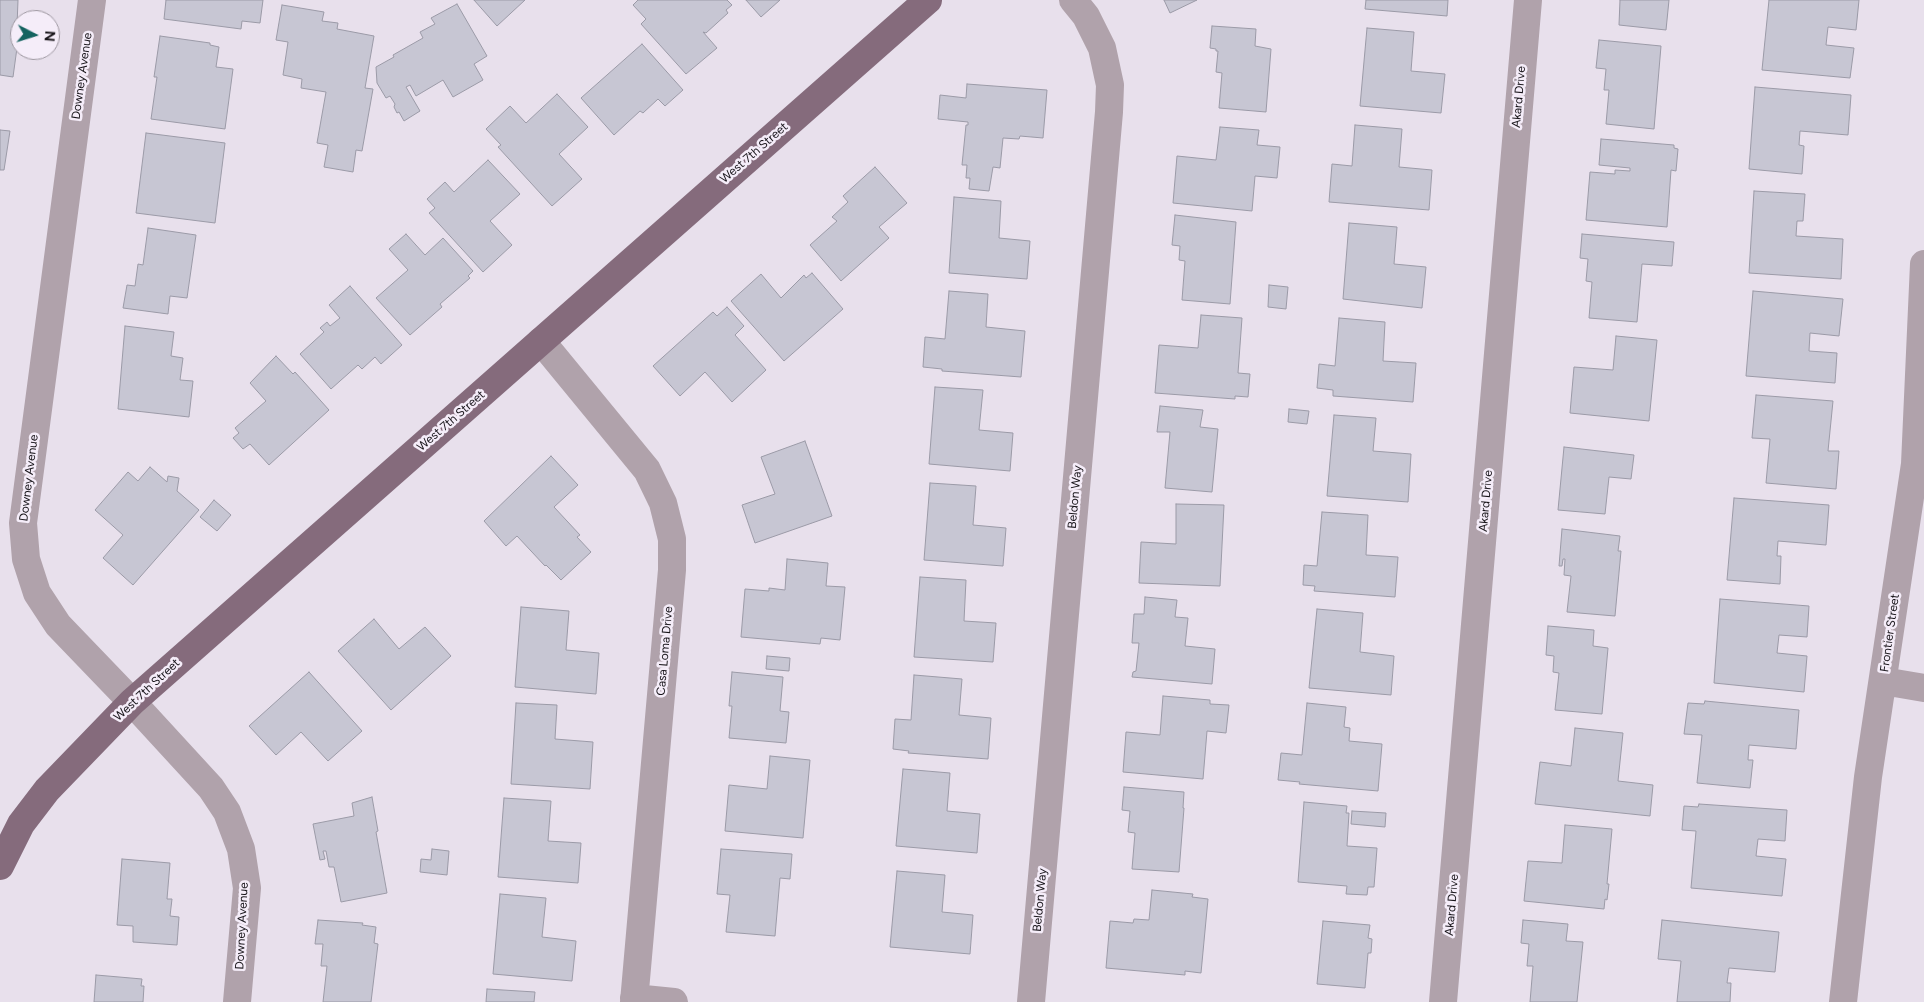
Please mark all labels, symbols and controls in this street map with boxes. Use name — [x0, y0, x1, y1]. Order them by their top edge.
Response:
north arrow — [10, 10, 60, 60]
text: N — [41, 30, 58, 42]
street label: Downey Avenue — [69, 32, 95, 120]
street label: Akard Drive — [1509, 66, 1529, 128]
street label: West 7th Street — [717, 120, 791, 186]
street label: West 7th Street — [414, 388, 488, 454]
street label: Downey Avenue — [17, 434, 41, 522]
street label: Beldon Way — [1065, 465, 1085, 529]
street label: Akard Drive — [1476, 470, 1496, 532]
street label: Frontier Street — [1877, 593, 1903, 673]
street label: Casa Loma Drive — [654, 606, 676, 696]
street label: West 7th Street — [111, 656, 183, 724]
street label: Beldon Way — [1030, 868, 1050, 932]
street label: Akard Drive — [1442, 874, 1462, 936]
street label: Downey Avenue — [233, 882, 251, 970]

